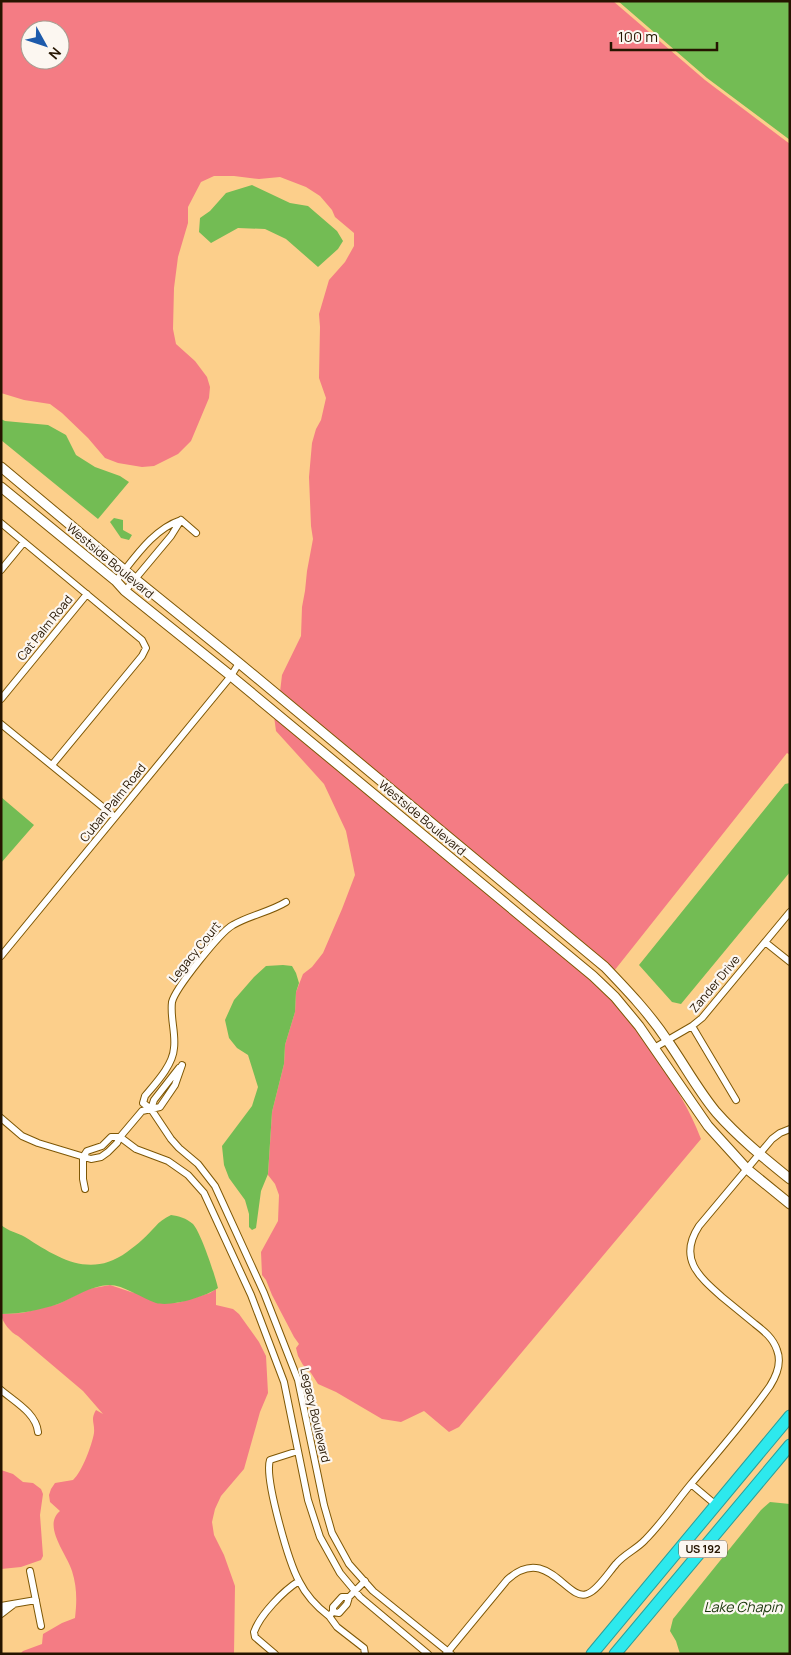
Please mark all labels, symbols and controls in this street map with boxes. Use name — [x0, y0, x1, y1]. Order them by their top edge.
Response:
north arrow — [20, 20, 70, 70]
scale bar — [611, 20, 717, 52]
text: 100 m — [618, 26, 658, 47]
text: N — [45, 44, 66, 64]
street label: Westside Boulevard — [63, 519, 158, 602]
street label: Cat Palm Road — [13, 591, 76, 664]
street label: Cuban Palm Road — [76, 760, 150, 846]
street label: Westside Boulevard — [375, 776, 470, 859]
street label: Legacy Court — [165, 917, 225, 986]
street label: Zander Drive — [686, 951, 744, 1016]
street label: Legacy Boulevard — [296, 1366, 335, 1464]
road number: US 192 — [679, 1540, 727, 1558]
water label: Lake Chapin — [704, 1597, 783, 1616]

